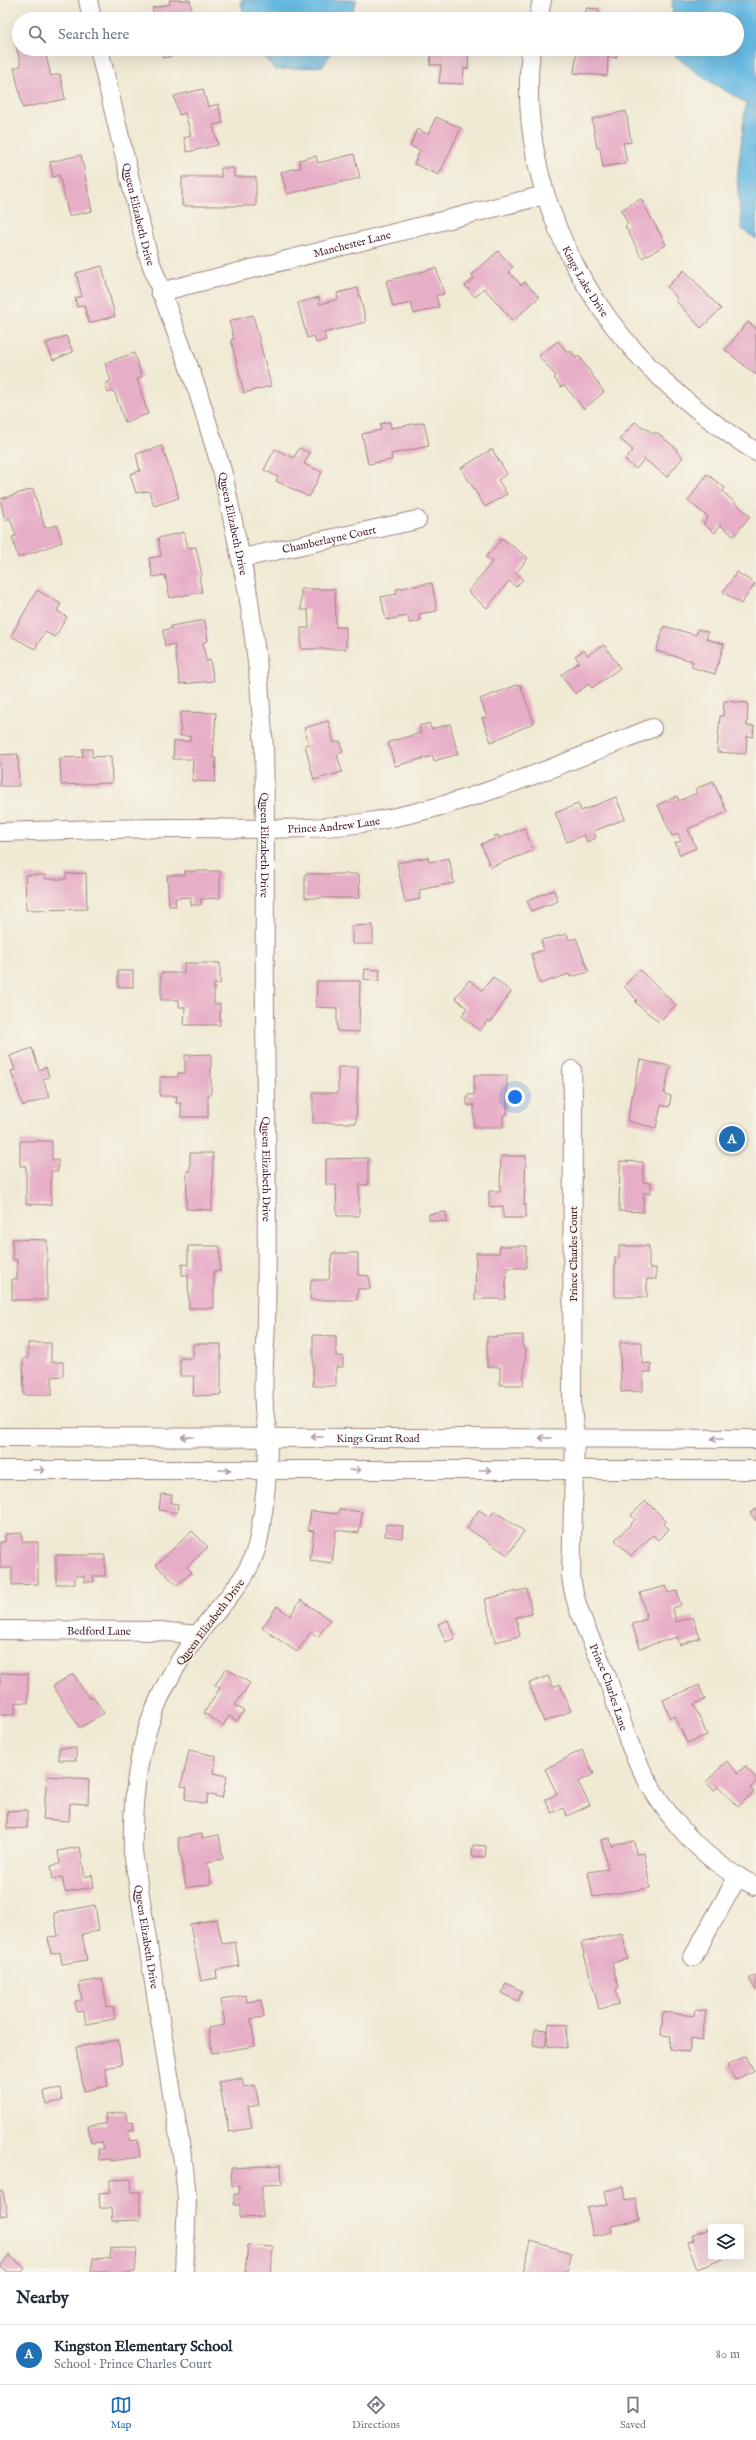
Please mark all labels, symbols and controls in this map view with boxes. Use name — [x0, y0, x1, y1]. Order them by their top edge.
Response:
search box — [12, 12, 744, 56]
icon: search — [26, 23, 48, 45]
text: Search here — [58, 25, 129, 44]
street label: Queen Elizabeth Drive — [118, 162, 157, 268]
street label: Manchester Lane — [312, 228, 392, 261]
street label: Kings Lake Drive — [558, 244, 611, 320]
street label: Queen Elizabeth Drive — [215, 471, 250, 577]
street label: Chamberlayne Court — [281, 523, 378, 557]
street label: Queen Elizabeth Drive — [257, 793, 271, 898]
street label: Prince Andrew Lane — [287, 814, 381, 837]
your location — [505, 1087, 525, 1107]
street label: Queen Elizabeth Drive — [258, 1116, 273, 1222]
pin: A — [719, 1124, 745, 1154]
street label: Prince Charles Court — [567, 1206, 581, 1302]
street label: Kings Grant Road — [336, 1432, 420, 1446]
one-way arrow — [181, 1433, 194, 1441]
one-way arrow — [311, 1433, 324, 1441]
one-way arrow — [539, 1434, 552, 1442]
one-way arrow — [711, 1435, 724, 1443]
one-way arrow — [32, 1466, 45, 1474]
one-way arrow — [218, 1466, 231, 1474]
one-way arrow — [348, 1466, 361, 1474]
one-way arrow — [478, 1466, 491, 1474]
street label: Queen Elizabeth Drive — [174, 1576, 248, 1669]
street label: Bedford Lane — [67, 1624, 131, 1639]
street label: Prince Charles Lane — [586, 1642, 630, 1733]
street label: Queen Elizabeth Drive — [130, 1884, 161, 1990]
map controls — [708, 2224, 744, 2260]
button: layers — [708, 2224, 744, 2260]
text: Nearby — [16, 2288, 69, 2309]
text: Kingston Elementary School — [54, 2337, 232, 2356]
text: A — [25, 2346, 33, 2363]
text: 80 m — [716, 2346, 740, 2363]
text: School · Prince Charles Court — [54, 2356, 212, 2373]
tab: Map — [110, 2394, 132, 2432]
tab: Directions — [352, 2394, 400, 2432]
tab: Saved — [620, 2394, 646, 2432]

